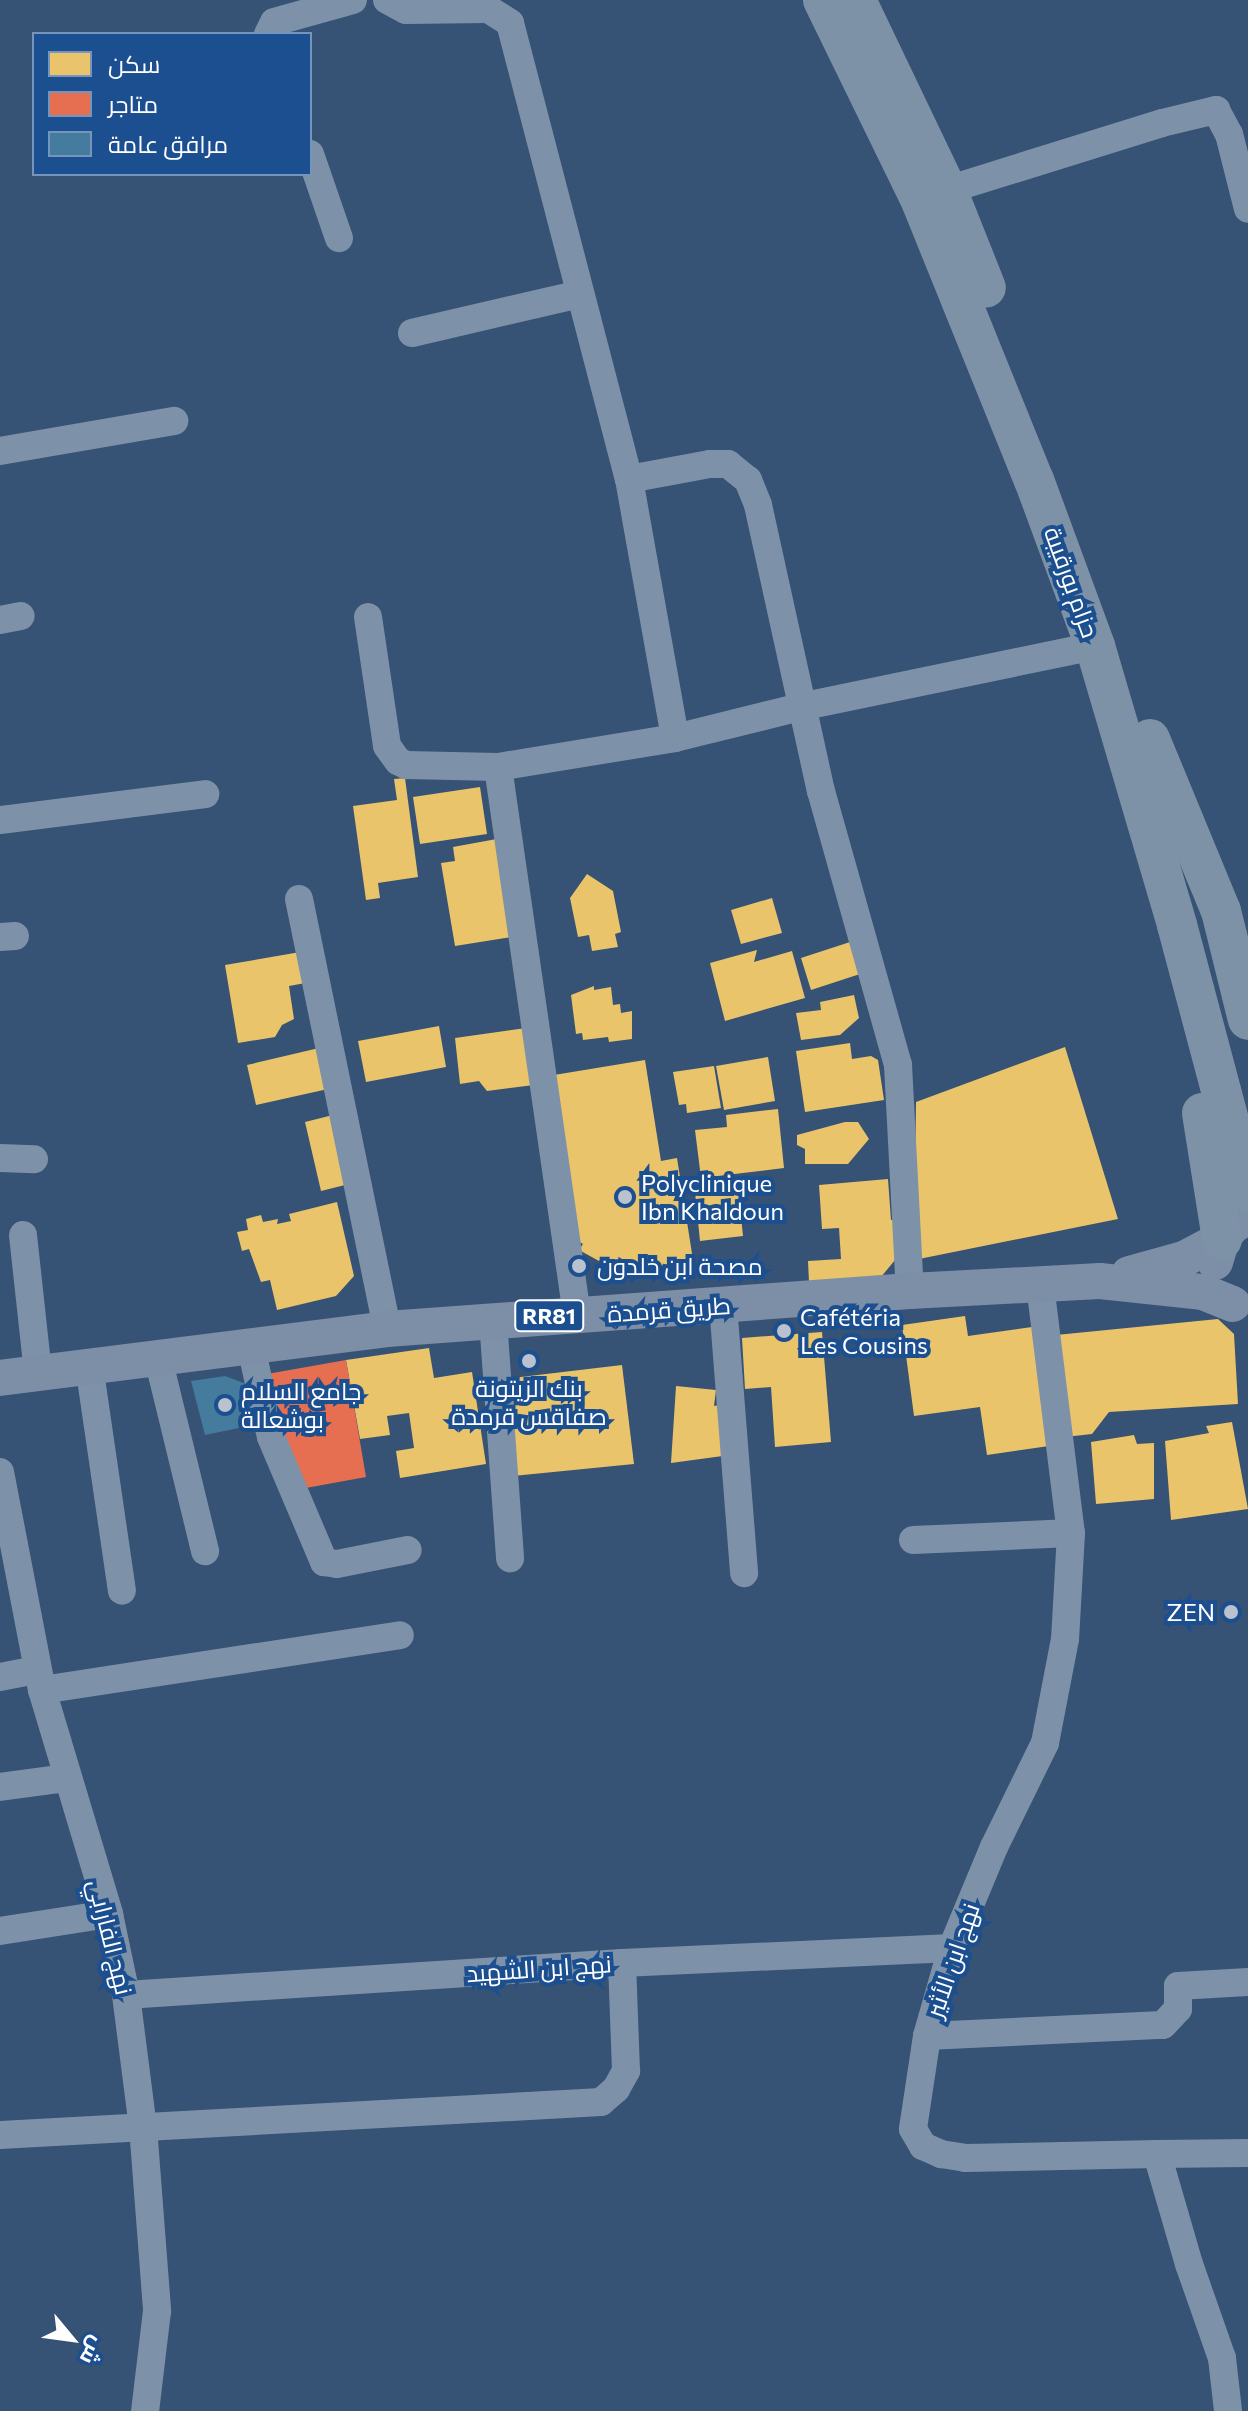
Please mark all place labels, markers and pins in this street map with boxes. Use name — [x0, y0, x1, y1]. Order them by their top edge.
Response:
place label: Polyclinique Ibn Khaldoun — [641, 1169, 784, 1225]
marker: Polyclinique Ibn Khaldoun — [616, 1188, 634, 1206]
place label: مصحة ابن خلدون — [597, 1252, 763, 1280]
marker: مصحة ابن خلدون — [568, 1255, 590, 1277]
place label: Cafétéria Les Cousins — [800, 1303, 928, 1359]
marker: Cafétéria Les Cousins — [775, 1322, 793, 1340]
marker: بنك الزيتونة صفاقس قرمدة — [520, 1352, 538, 1370]
place label: بنك الزيتونة صفاقس قرمدة — [451, 1374, 607, 1430]
place label: جامع السلام بوشعالة — [241, 1377, 361, 1433]
marker: جامع السلام بوشعالة — [216, 1396, 234, 1414]
place label: ZEN — [1167, 1598, 1215, 1626]
marker: ZEN — [1222, 1603, 1240, 1621]

